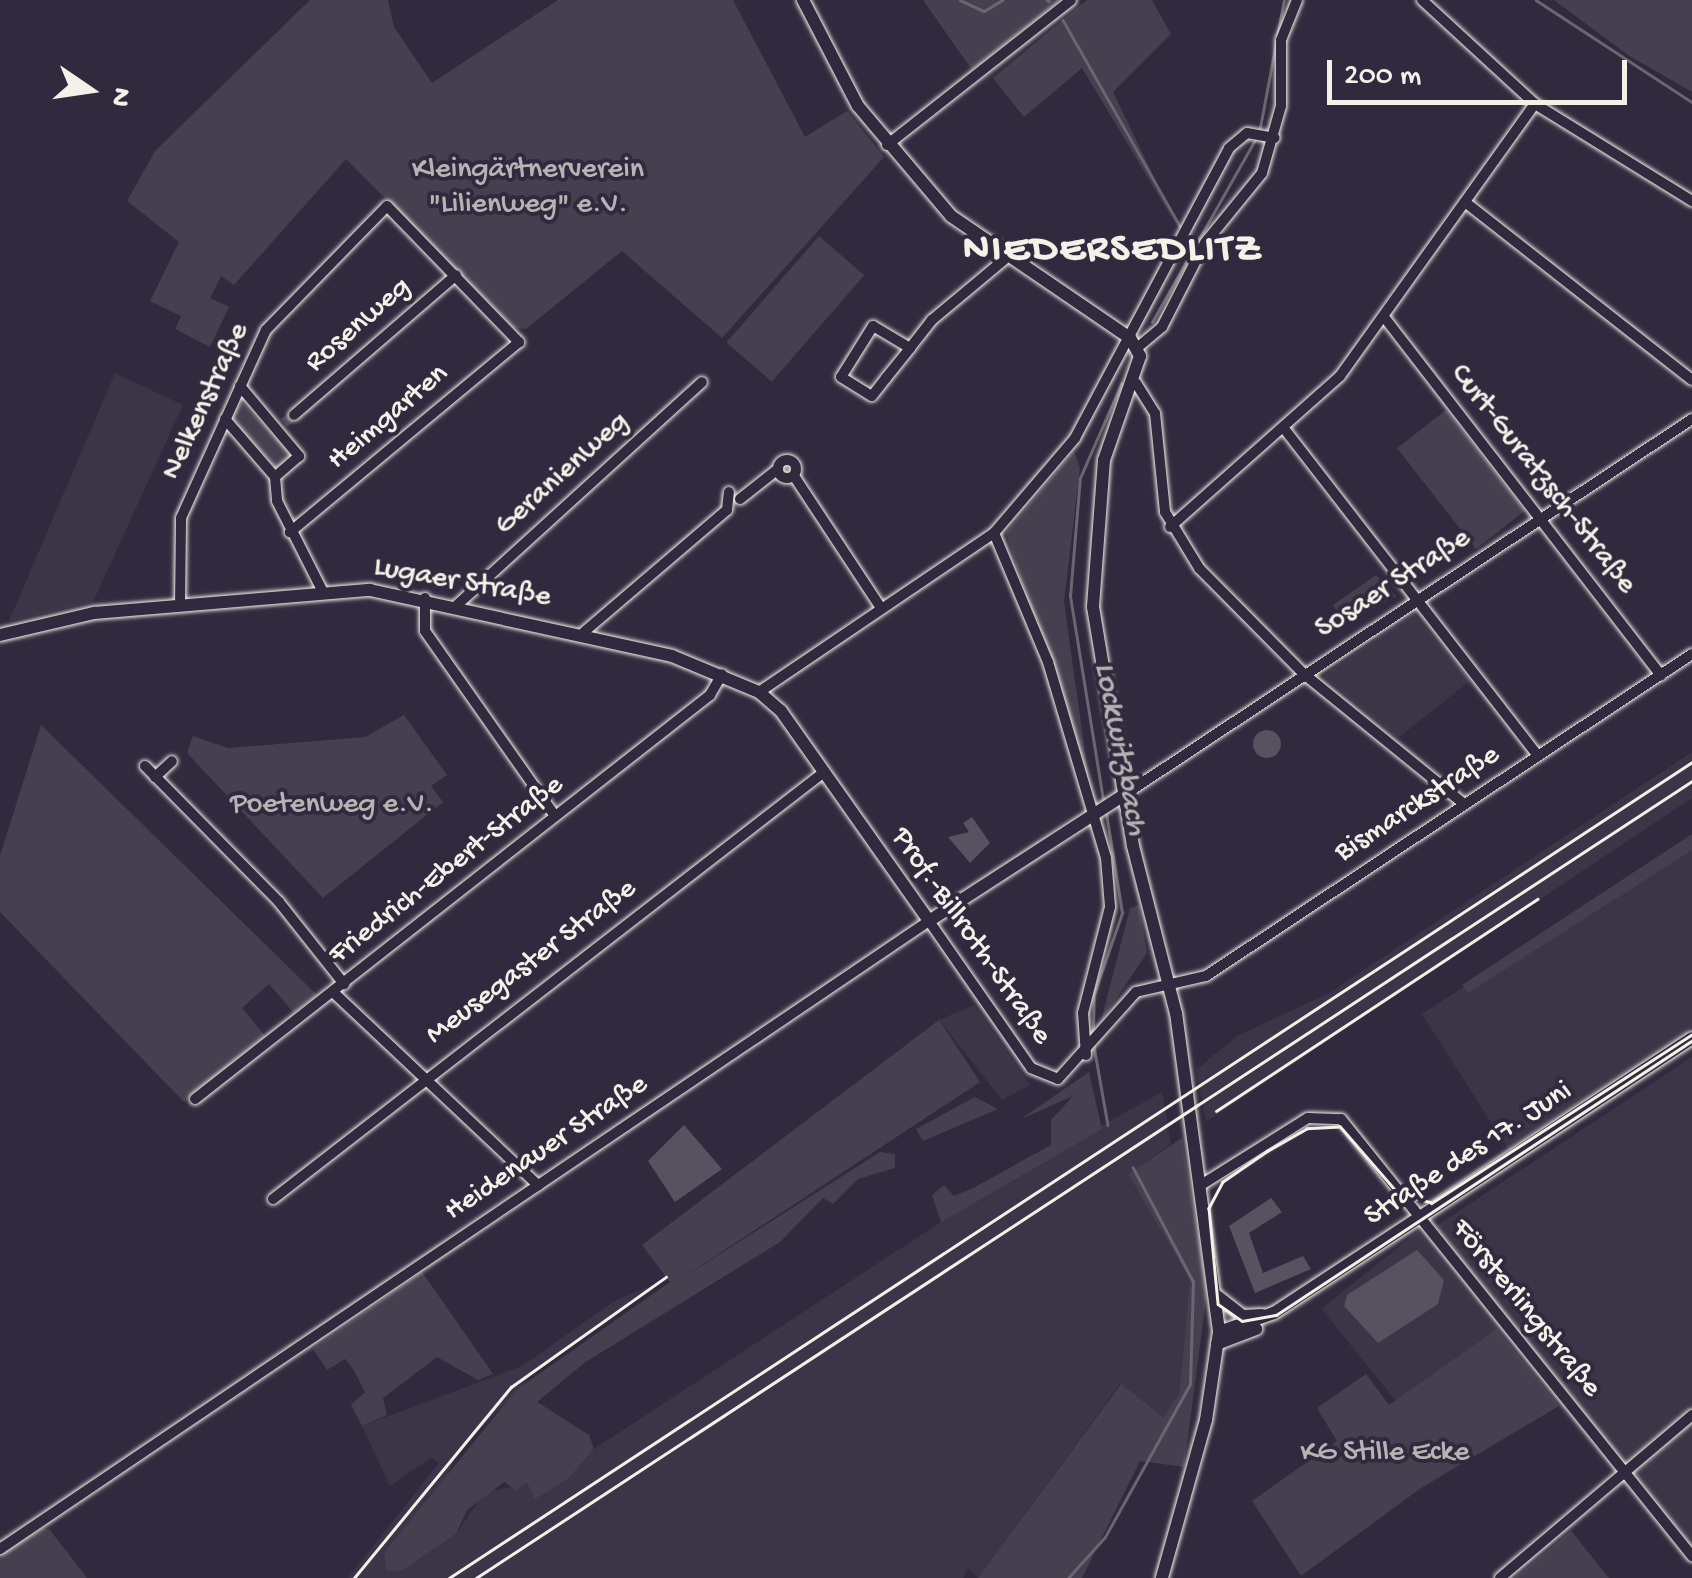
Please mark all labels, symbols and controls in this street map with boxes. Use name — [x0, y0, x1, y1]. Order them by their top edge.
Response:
north arrow — [40, 40, 140, 140]
scale bar — [1332, 40, 1632, 102]
text: 200 m — [1344, 60, 1421, 95]
text: N — [102, 84, 138, 109]
park label: Kleingärtnerverein "Lilienweg" e.V. — [412, 153, 644, 224]
district label: NIEDERSEDLITZ — [963, 227, 1263, 275]
street label: Rosenweg — [299, 270, 419, 382]
street label: Nelkenstraße — [155, 318, 259, 486]
street label: Heimgarten — [321, 357, 457, 479]
street label: Curt-Guratzsch-Straße — [1441, 358, 1643, 602]
street label: Geranienweg — [489, 405, 637, 545]
street label: Sosaer Straße — [1310, 522, 1478, 648]
street label: Lugaer Straße — [371, 551, 553, 617]
water label: Lockwitzbach — [1083, 659, 1155, 839]
street label: Bismarckstraße — [1329, 738, 1507, 872]
street label: Friedrich-Ebert-Straße — [323, 768, 571, 974]
park label: Poetenweg e.V. — [230, 788, 434, 824]
street label: Prof.-Billroth-Straße — [882, 821, 1058, 1053]
street label: Meusegaster Straße — [420, 872, 644, 1054]
street label: Heidenauer Straße — [438, 1068, 656, 1230]
street label: Straße des 17. Juni — [1358, 1074, 1580, 1236]
street label: Försterlingstraße — [1442, 1212, 1608, 1406]
park label: KG Stille Ecke — [1301, 1436, 1469, 1472]

